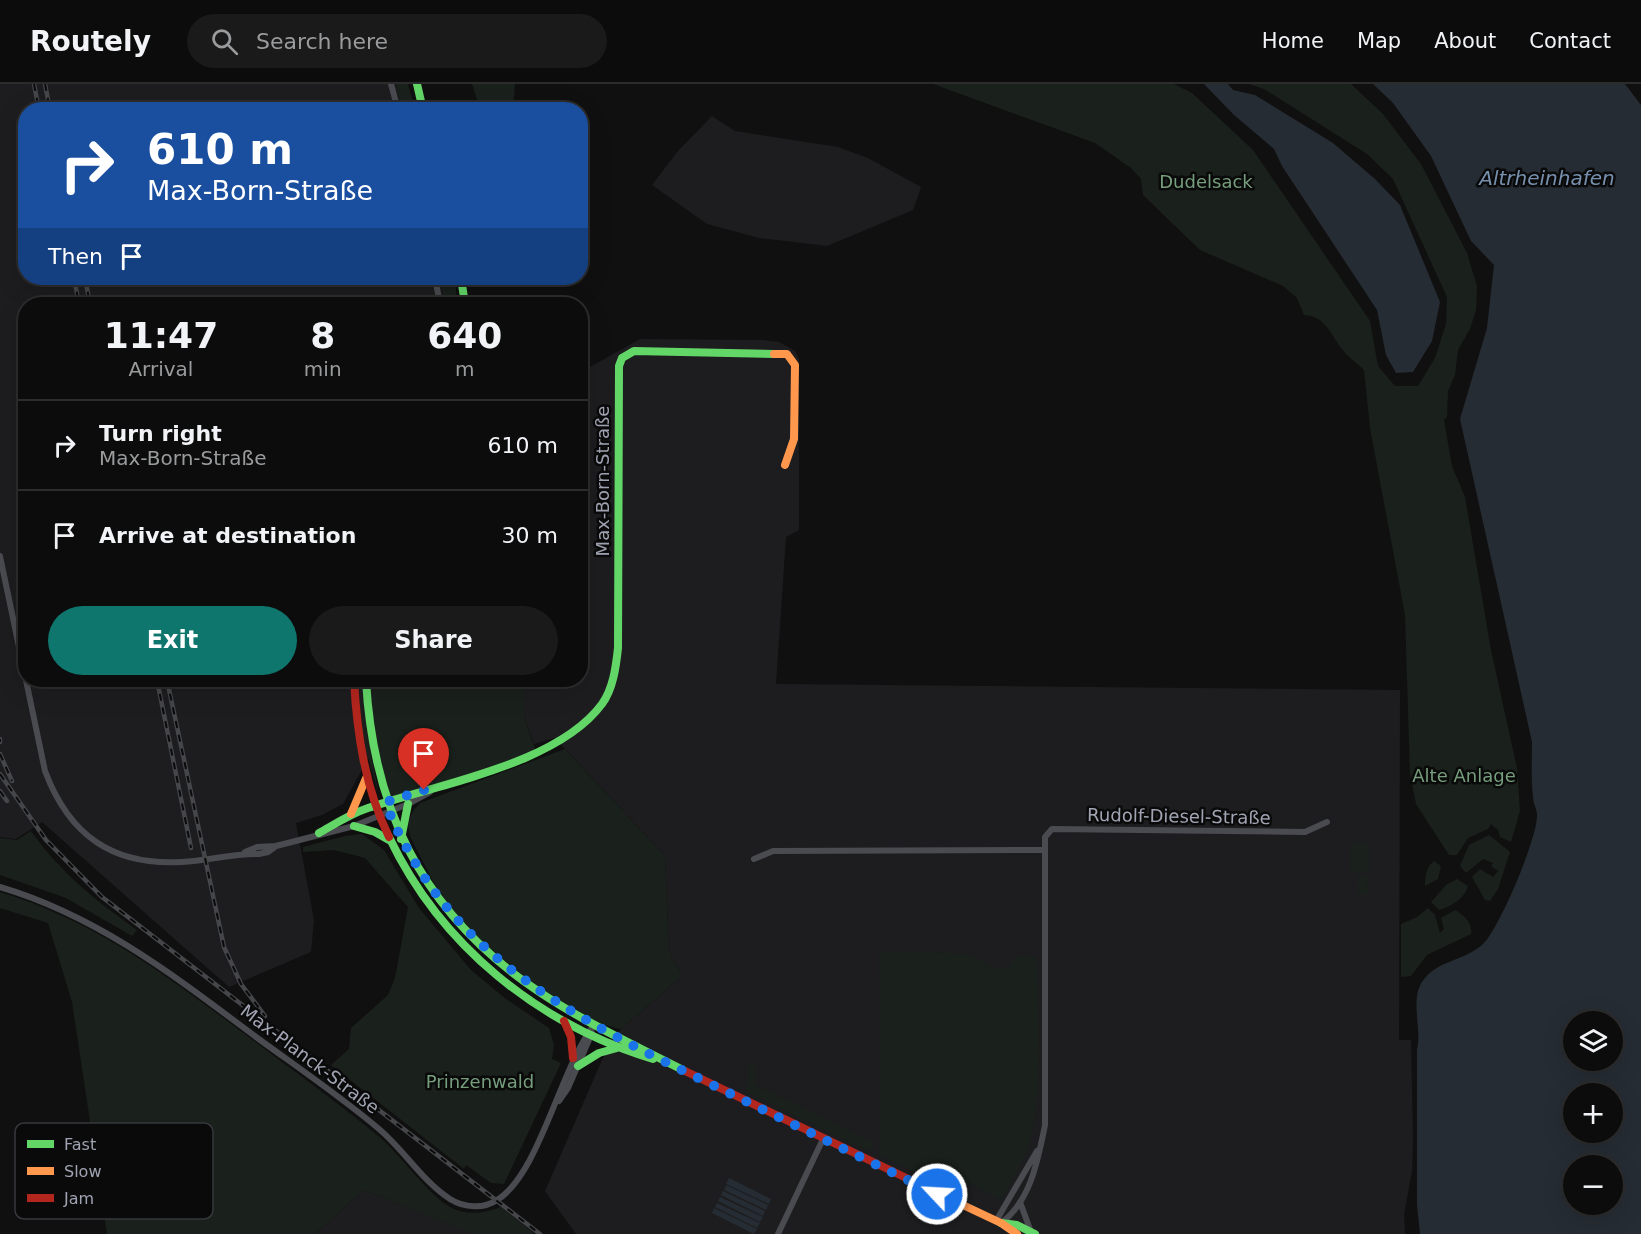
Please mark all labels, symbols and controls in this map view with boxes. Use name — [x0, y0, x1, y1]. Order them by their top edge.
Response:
search box — [187, 14, 607, 68]
text: Routely — [30, 25, 151, 58]
icon: search — [208, 25, 241, 58]
text: Search here — [256, 29, 388, 54]
text: Home — [1262, 29, 1324, 53]
text: Map — [1357, 29, 1401, 53]
text: About — [1434, 29, 1496, 53]
text: Contact — [1529, 29, 1611, 53]
text: 610 m — [147, 125, 293, 174]
icon: right — [48, 126, 126, 204]
water label: Altrheinhafen — [1477, 166, 1615, 190]
park label: Dudelsack — [1159, 171, 1253, 192]
text: Max-Born-Straße — [147, 175, 373, 206]
icon: arrive — [115, 240, 148, 273]
text: Then — [48, 244, 103, 269]
text: 11:47 — [104, 315, 218, 356]
text: 8 — [310, 315, 335, 356]
text: 640 — [427, 315, 502, 356]
text: Arrival — [128, 357, 193, 381]
text: min — [304, 357, 342, 381]
text: m — [455, 357, 475, 381]
street label: Max-Born-Straße — [592, 406, 613, 556]
text: Turn right — [99, 421, 222, 446]
icon: right — [48, 429, 81, 462]
text: 610 m — [488, 433, 558, 458]
text: Max-Born-Straße — [99, 446, 267, 470]
icon: arrive — [48, 519, 81, 552]
text: Arrive at destination — [99, 523, 356, 548]
text: 30 m — [502, 523, 558, 548]
button: Exit — [48, 606, 297, 675]
button: Share — [309, 606, 558, 675]
pin — [398, 728, 449, 790]
icon: arrive — [407, 737, 440, 770]
park label: Alte Anlage — [1412, 765, 1516, 786]
street label: Rudolf-Diesel-Straße — [1087, 804, 1271, 828]
street label: Max-Planck-Straße — [237, 1000, 383, 1118]
map controls — [1563, 1011, 1623, 1215]
button: layers — [1563, 1011, 1623, 1071]
park label: Prinzenwald — [426, 1071, 534, 1092]
button: + — [1563, 1083, 1623, 1143]
legend — [15, 1123, 213, 1219]
text: Fast — [64, 1135, 96, 1154]
button: − — [1563, 1155, 1623, 1215]
text: Slow — [64, 1162, 101, 1181]
position arrow — [905, 1162, 969, 1226]
text: Jam — [63, 1189, 94, 1208]

